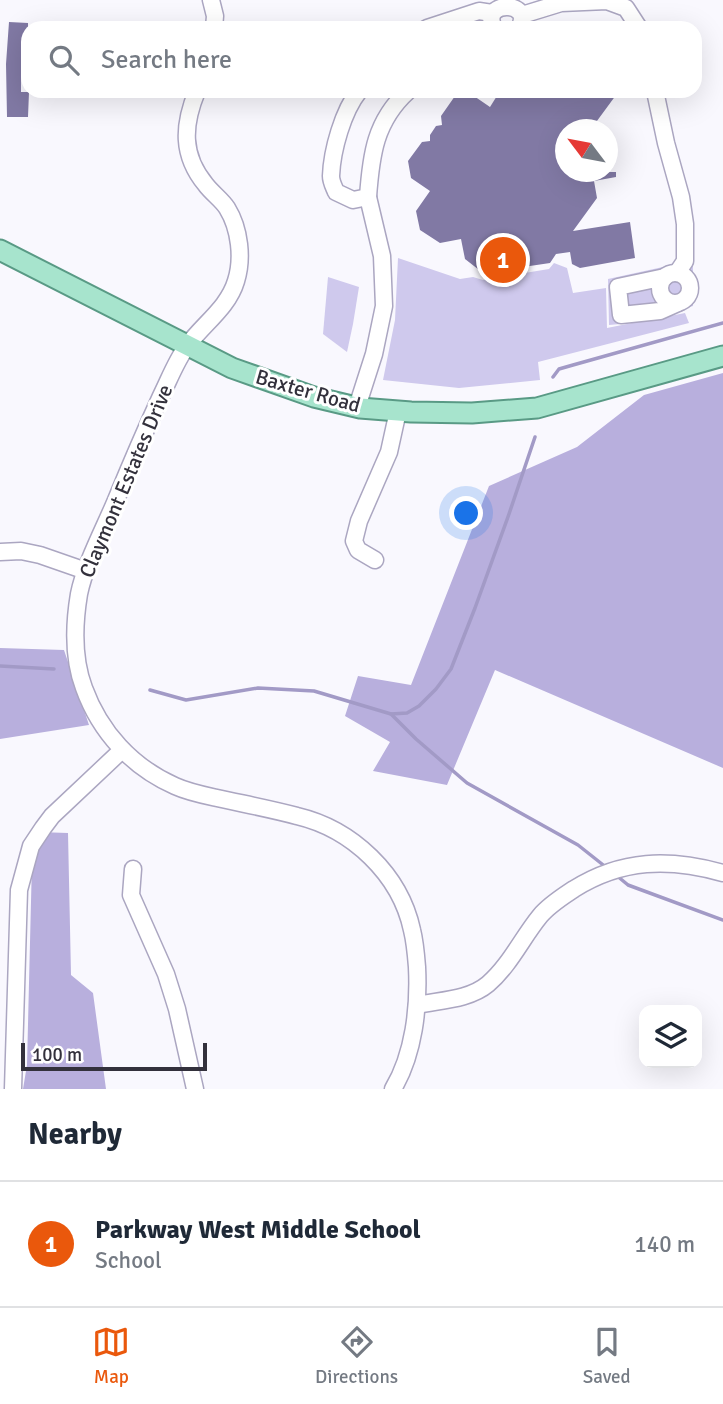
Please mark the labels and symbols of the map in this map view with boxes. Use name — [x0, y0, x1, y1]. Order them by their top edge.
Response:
north arrow — [555, 119, 618, 182]
pin: 1 — [480, 234, 526, 286]
street label: Baxter Road — [252, 364, 364, 418]
street label: Claymont Estates Drive — [74, 380, 178, 582]
your location — [449, 496, 483, 530]
scale bar — [21, 1040, 206, 1072]

